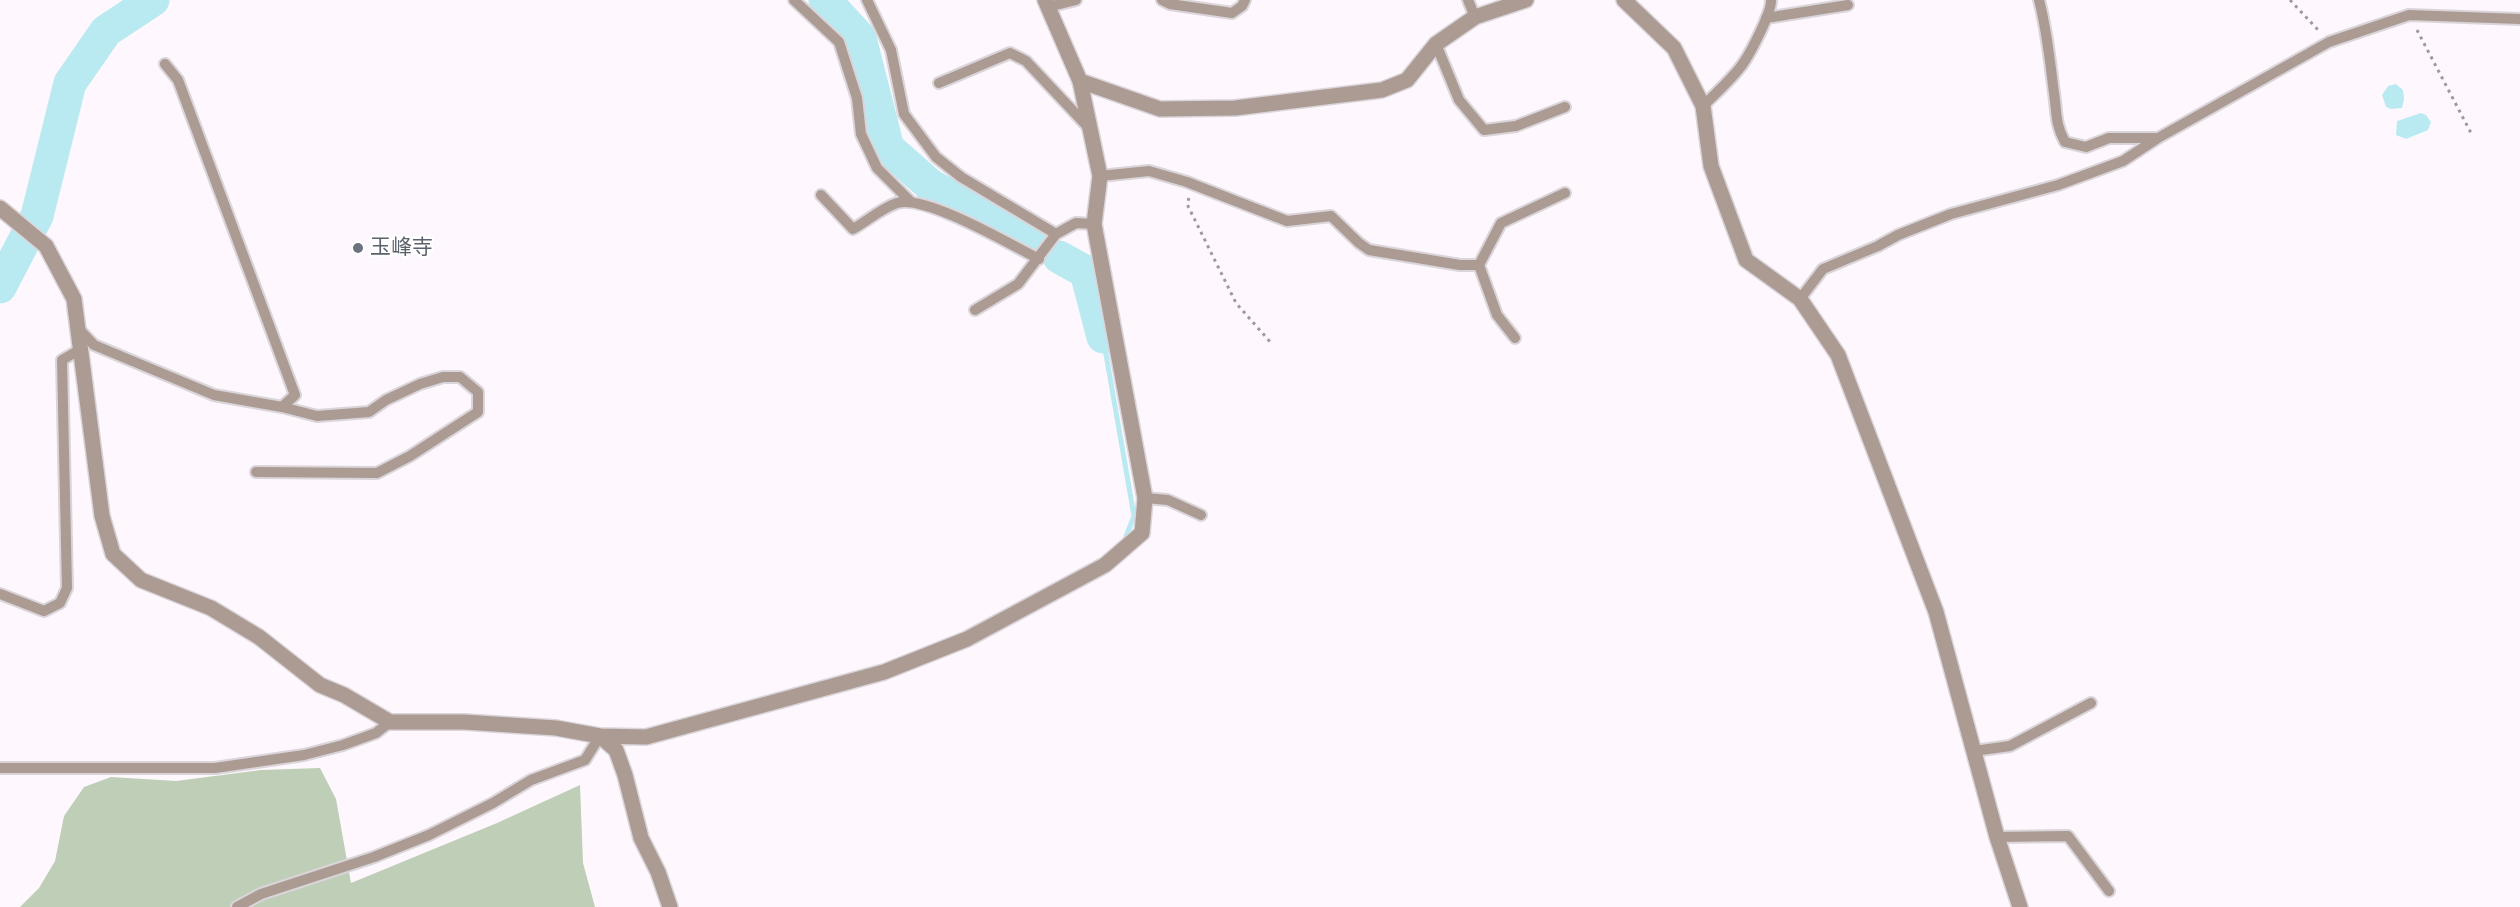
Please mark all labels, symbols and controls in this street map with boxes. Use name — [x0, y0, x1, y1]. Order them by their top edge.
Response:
place label: 玉峰寺 — [370, 235, 433, 261]
marker: 玉峰寺 — [351, 241, 365, 255]

